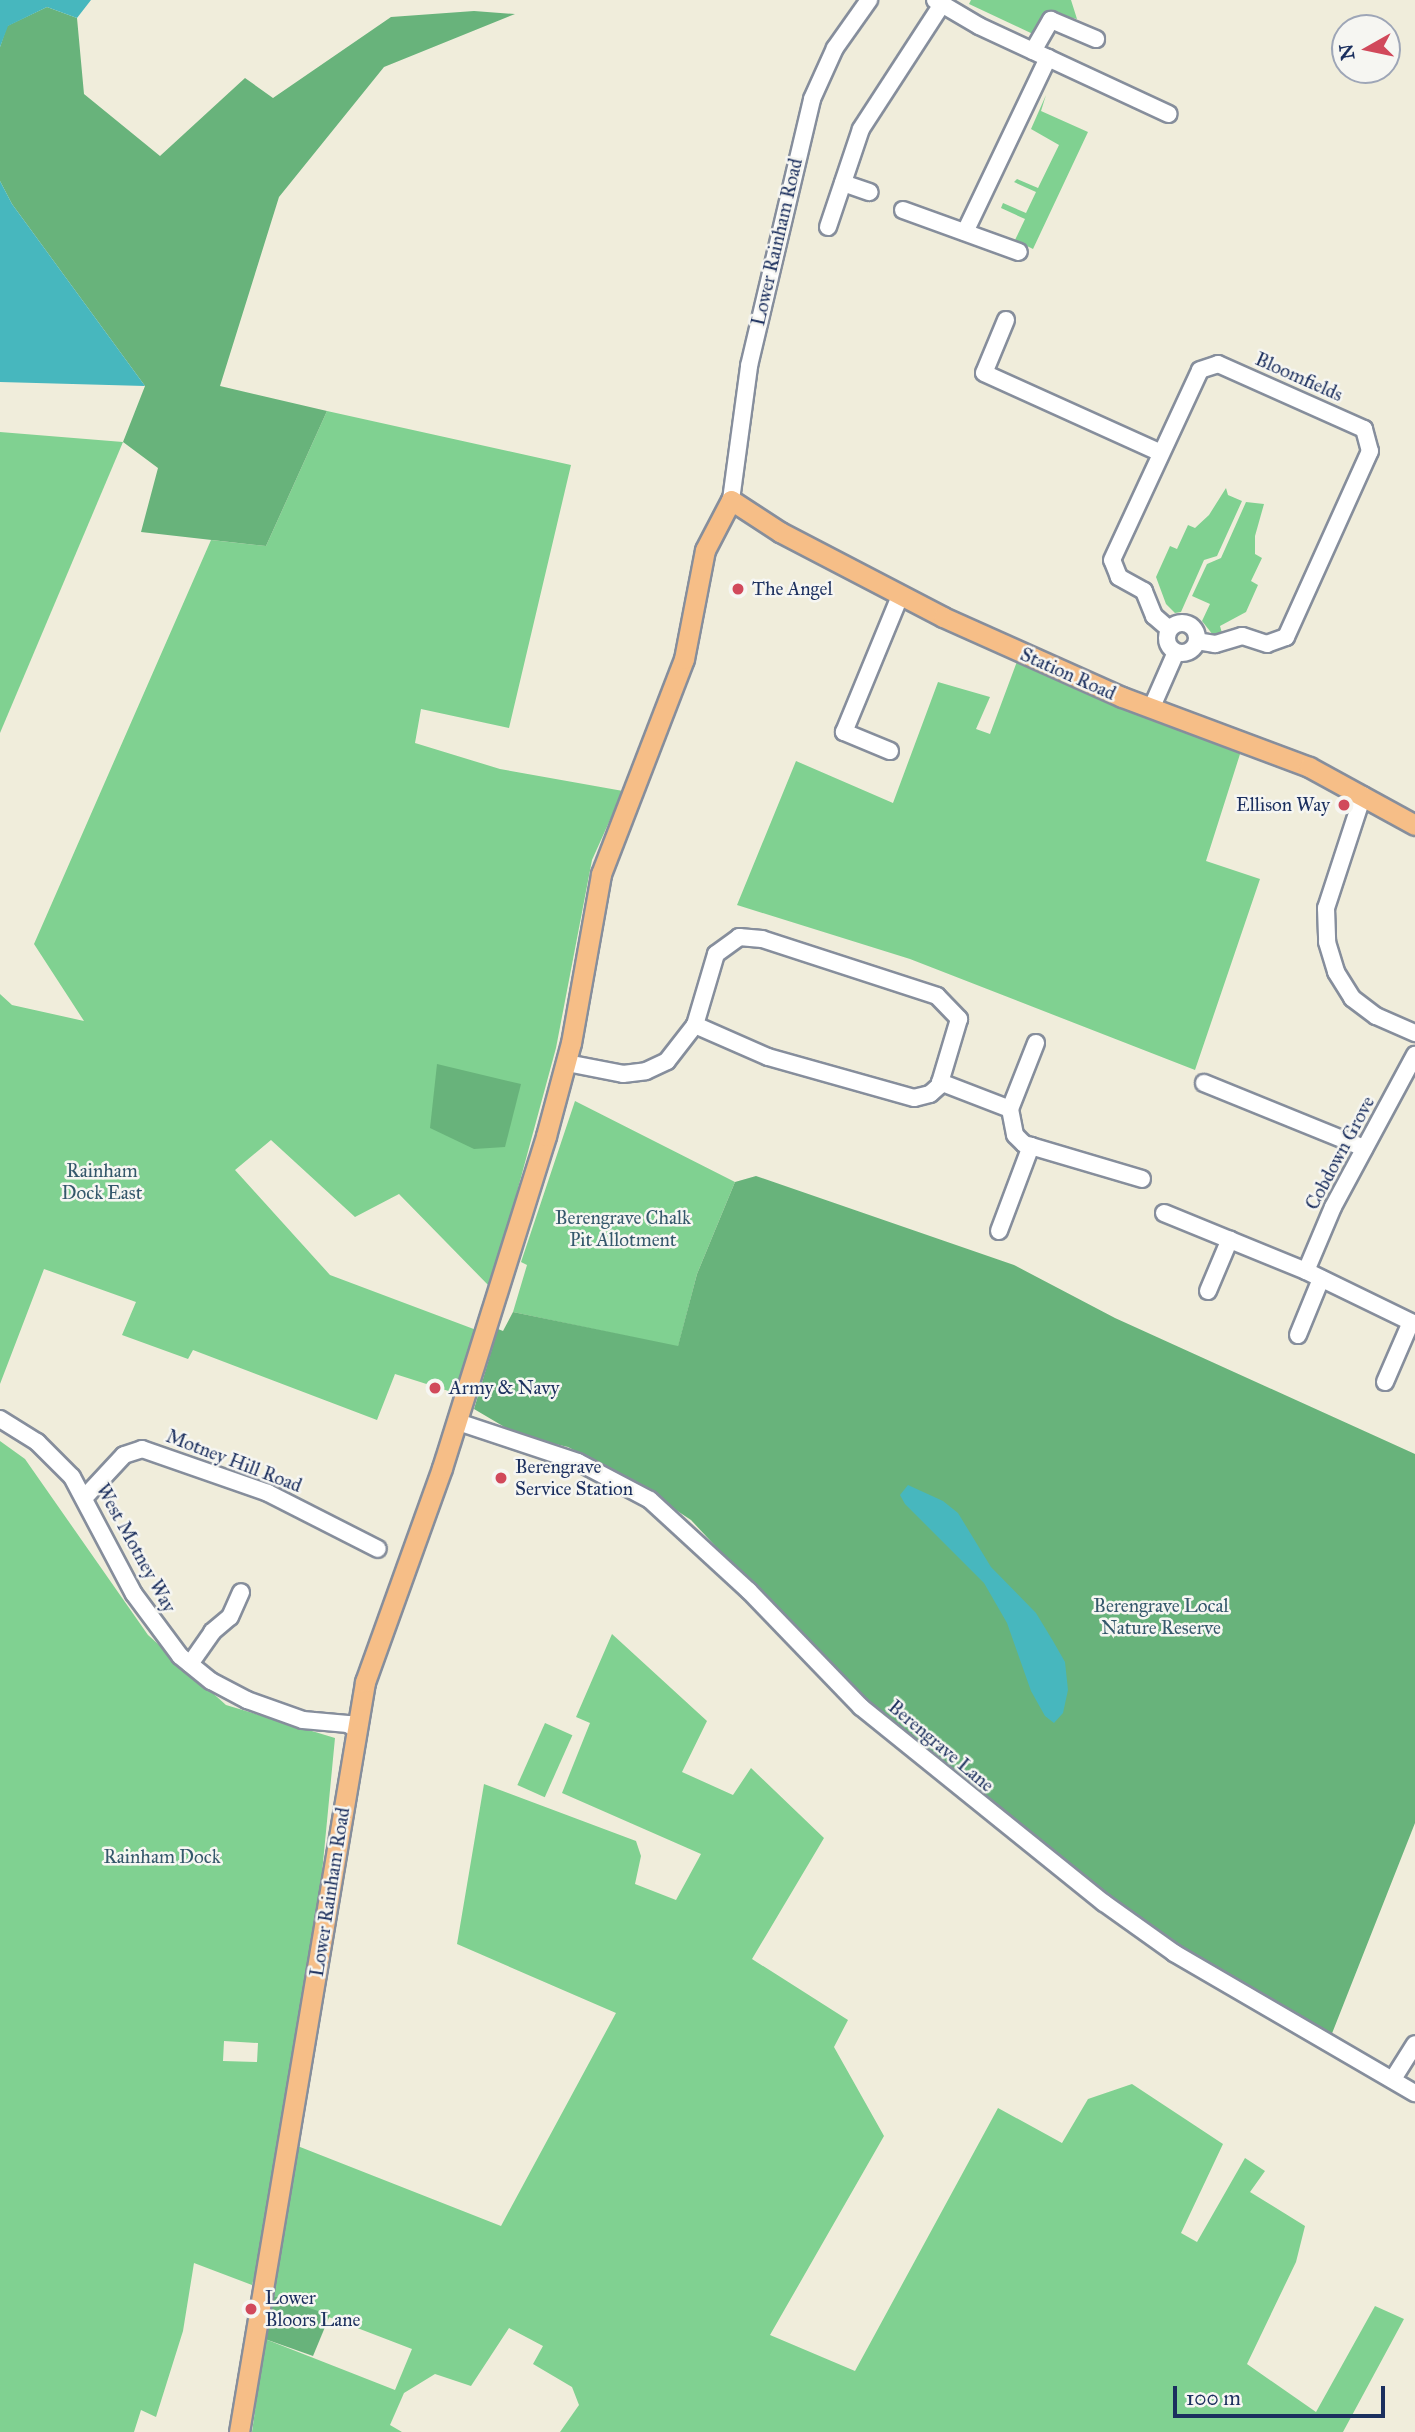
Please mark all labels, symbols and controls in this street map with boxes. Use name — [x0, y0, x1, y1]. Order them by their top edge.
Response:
north arrow — [1331, 14, 1401, 84]
text: N — [1334, 42, 1359, 62]
street label: Lower Rainham Road — [747, 156, 807, 328]
street label: Bloomfields — [1252, 348, 1346, 406]
place label: The Angel — [752, 578, 833, 600]
marker: The Angel — [730, 581, 746, 597]
street label: Station Road — [1017, 643, 1119, 705]
place label: Ellison Way — [1236, 794, 1330, 816]
marker: Ellison Way — [1336, 797, 1352, 813]
street label: Cobdown Grove — [1301, 1092, 1379, 1214]
park label: Rainham Dock East — [62, 1160, 142, 1204]
park label: Berengrave Chalk Pit Allotment — [555, 1207, 691, 1251]
place label: Army & Navy — [449, 1377, 559, 1399]
marker: Army & Navy — [427, 1380, 443, 1396]
street label: Motney Hill Road — [163, 1425, 305, 1497]
place label: Berengrave Service Station — [515, 1456, 633, 1500]
marker: Berengrave Service Station — [493, 1470, 509, 1486]
street label: West Motney Way — [91, 1480, 181, 1616]
park label: Berengrave Local Nature Reserve — [1093, 1595, 1229, 1639]
street label: Berengrave Lane — [884, 1695, 998, 1797]
street label: Lower Rainham Road — [305, 1806, 355, 1978]
park label: Rainham Dock — [103, 1846, 221, 1868]
place label: Lower Bloors Lane — [265, 2287, 360, 2331]
marker: Lower Bloors Lane — [243, 2301, 259, 2317]
scale bar — [1177, 2372, 1389, 2416]
text: 100 m — [1186, 2385, 1241, 2411]

